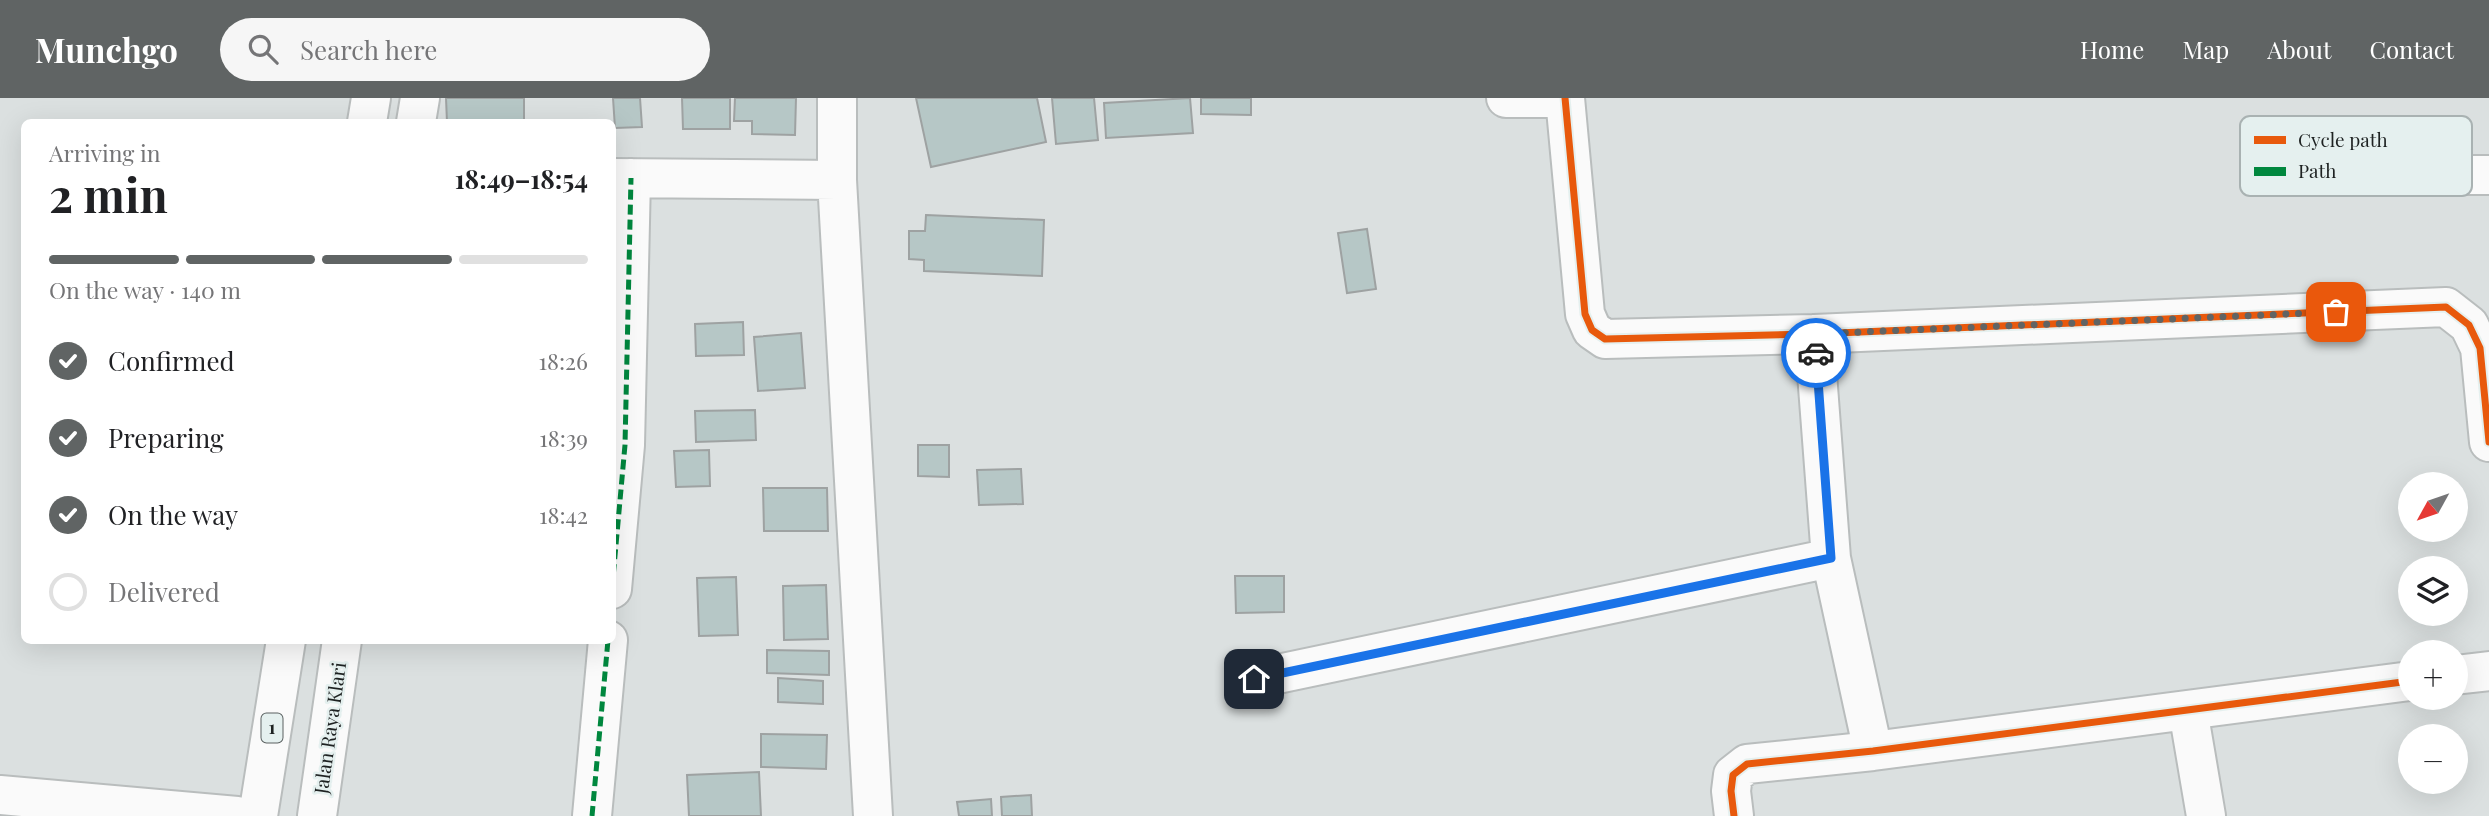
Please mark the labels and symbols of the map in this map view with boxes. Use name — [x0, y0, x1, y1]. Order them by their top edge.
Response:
legend — [2240, 116, 2472, 196]
text: Cycle path — [2298, 126, 2388, 152]
text: Path — [2298, 157, 2336, 183]
pin — [2306, 282, 2366, 342]
courier — [1781, 318, 1851, 388]
north arrow — [2398, 472, 2468, 542]
pin — [1224, 649, 1284, 709]
street label: Jalan Raya Klari — [307, 660, 351, 796]
road number: 1 — [262, 714, 282, 742]

